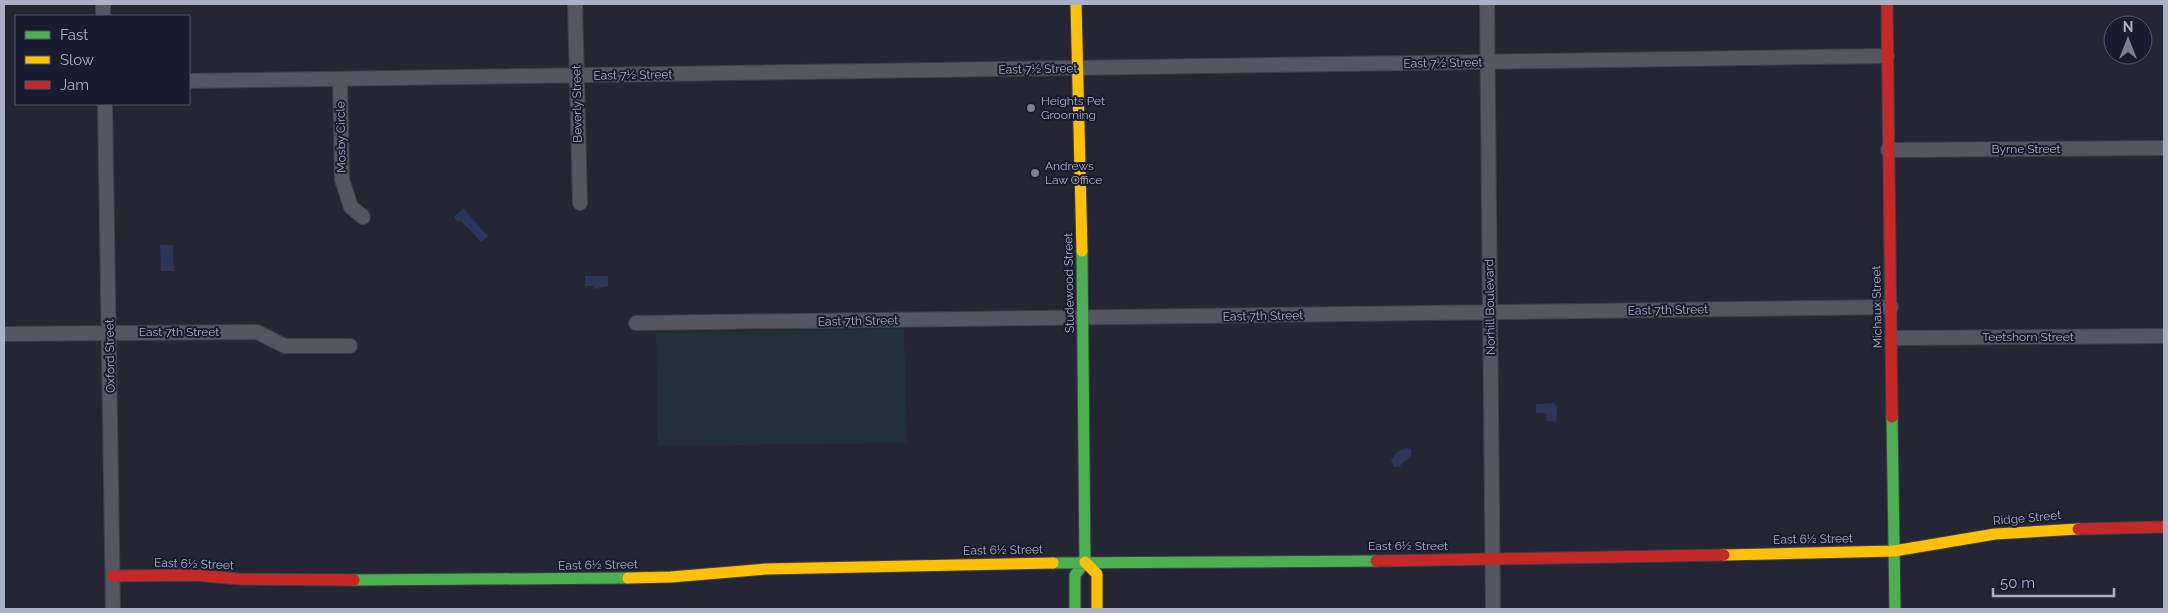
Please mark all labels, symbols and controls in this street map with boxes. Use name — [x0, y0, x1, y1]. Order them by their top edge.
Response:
legend — [15, 15, 190, 105]
north arrow — [2103, 15, 2153, 65]
text: N — [2123, 19, 2133, 35]
text: Fast — [60, 26, 88, 44]
text: Slow — [60, 51, 94, 69]
street label: East 7½ Street — [1403, 55, 1483, 71]
street label: East 7½ Street — [998, 61, 1078, 77]
street label: Beverly Street — [569, 65, 585, 143]
street label: East 7½ Street — [593, 67, 673, 83]
text: Jam — [60, 76, 89, 94]
place label: Heights Pet Grooming — [1041, 94, 1105, 122]
street label: Mosby Circle — [333, 101, 349, 173]
marker: Heights Pet Grooming — [1025, 102, 1037, 114]
street label: Byrne Street — [1992, 142, 2061, 156]
place label: Andrews Law Office — [1045, 159, 1102, 187]
marker: Andrews Law Office — [1029, 167, 1041, 179]
street label: Studewood Street — [1061, 233, 1077, 333]
street label: Norhill Boulevard — [1482, 259, 1498, 355]
street label: Michaux Street — [1869, 265, 1885, 349]
street label: East 7th Street — [1628, 302, 1708, 318]
street label: East 7th Street — [1223, 308, 1303, 324]
street label: East 7th Street — [818, 313, 898, 329]
street label: Oxford Street — [102, 319, 118, 393]
street label: East 7th Street — [139, 325, 219, 339]
street label: Teetshorn Street — [1982, 330, 2074, 344]
street label: Ridge Street — [1992, 508, 2062, 528]
street label: East 6½ Street — [1773, 531, 1853, 547]
street label: East 6½ Street — [1368, 539, 1448, 553]
street label: East 6½ Street — [963, 542, 1043, 558]
street label: East 6½ Street — [154, 556, 234, 572]
street label: East 6½ Street — [558, 557, 638, 573]
scale bar — [1993, 566, 2114, 598]
text: 50 m — [2000, 574, 2035, 592]

